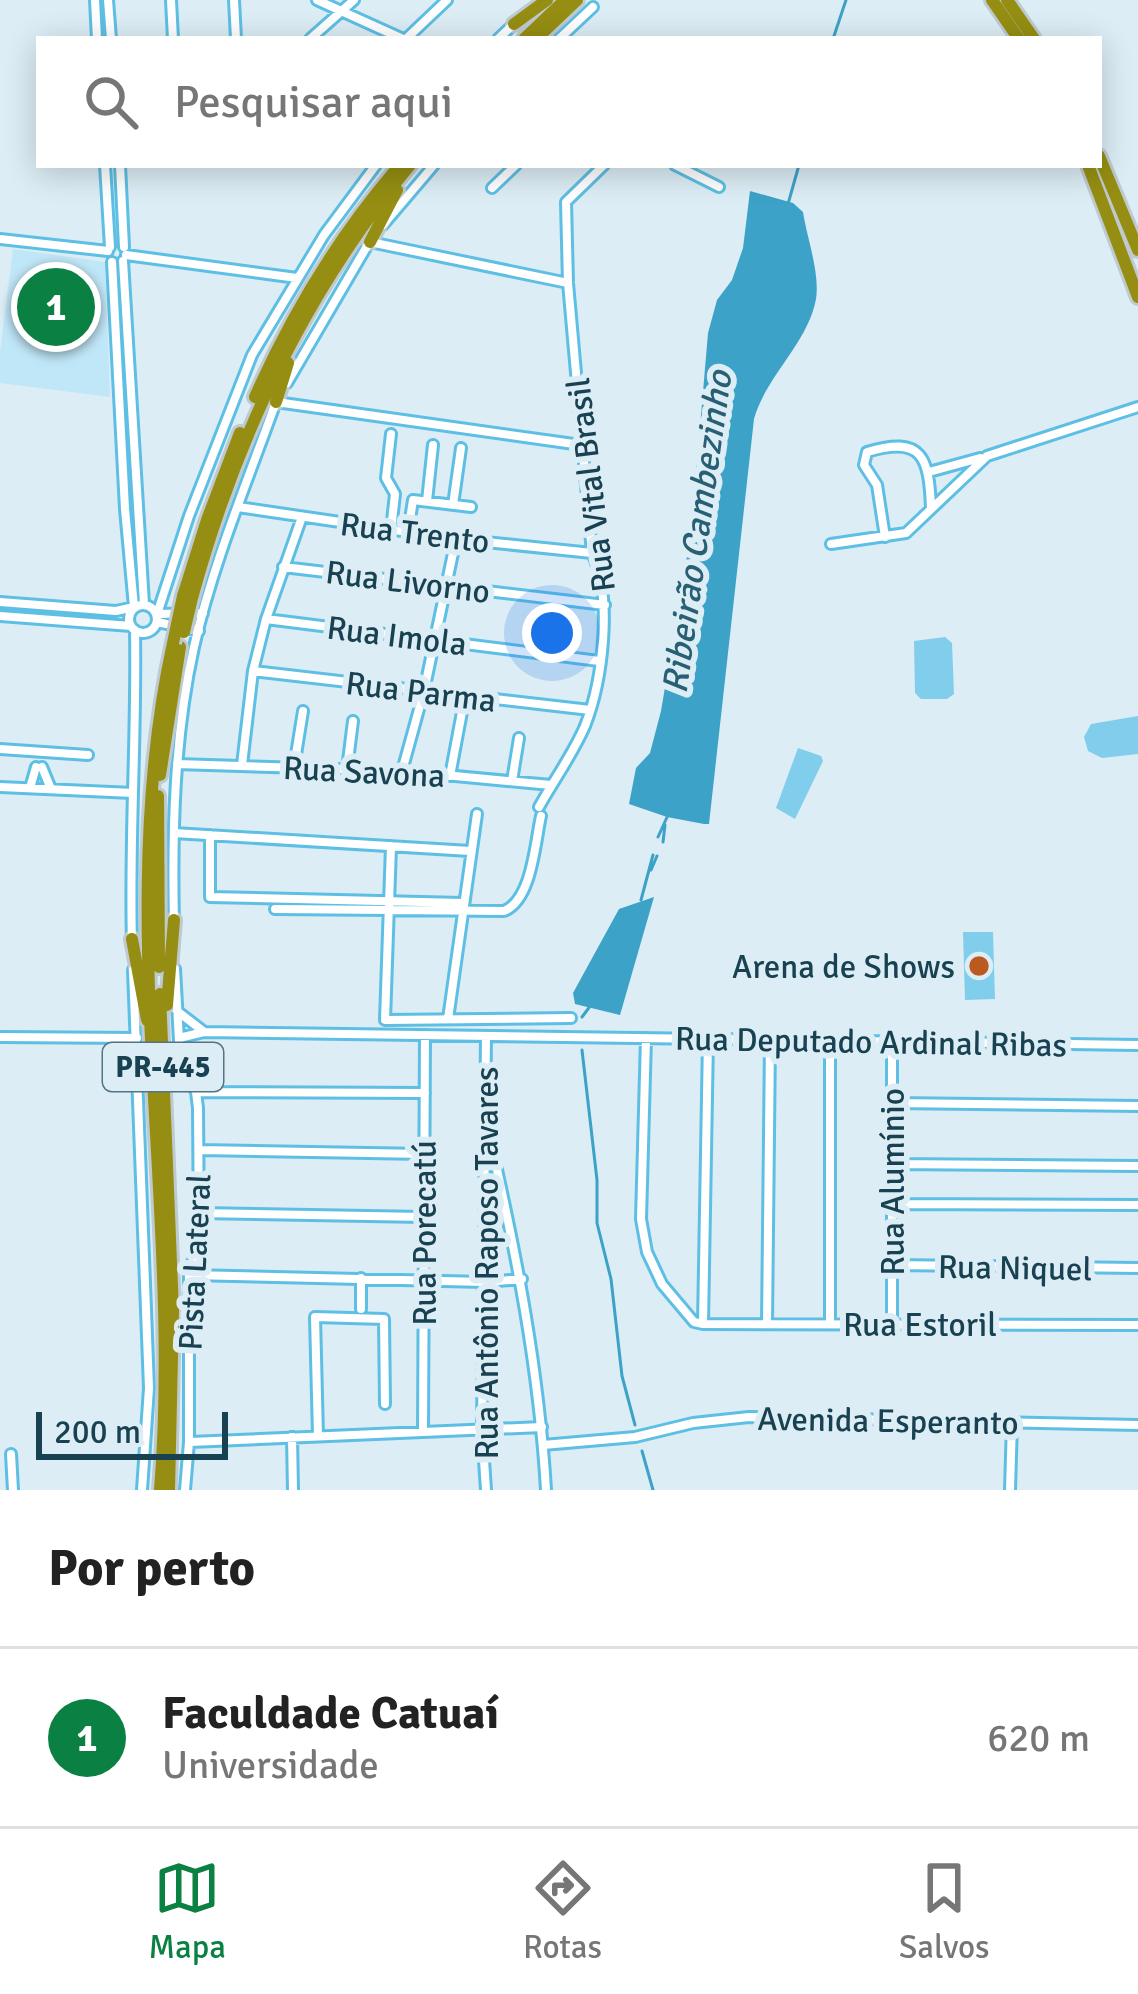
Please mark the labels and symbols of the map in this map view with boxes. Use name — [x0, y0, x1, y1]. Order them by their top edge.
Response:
pin: 1 — [17, 262, 95, 352]
water label: Ribeirão Cambezinho — [653, 366, 743, 696]
street label: Rua Vital Brasil — [558, 375, 625, 594]
street label: Rua Trento — [338, 504, 492, 563]
street label: Rua Livorno — [323, 552, 492, 613]
your location — [522, 603, 582, 663]
street label: Rua Imola — [324, 608, 469, 665]
street label: Rua Parma — [343, 663, 498, 722]
street label: Rua Savona — [282, 748, 446, 797]
place label: Arena de Shows — [732, 947, 955, 988]
marker: Arena de Shows — [966, 953, 992, 979]
street label: Rua Deputado Ardinal Ribas — [675, 1019, 1067, 1066]
road number: PR-445 — [103, 1043, 223, 1091]
street label: Rua Antônio Raposo Tavares — [467, 1066, 508, 1460]
street label: Rua Alumínio — [873, 1088, 914, 1276]
street label: Rua Porecatú — [405, 1140, 446, 1326]
street label: Pista Lateral — [170, 1173, 221, 1352]
street label: Rua Niquel — [938, 1247, 1092, 1290]
street label: Rua Estoril — [843, 1305, 997, 1346]
street label: Avenida Esperanto — [757, 1399, 1019, 1444]
scale bar — [36, 1406, 228, 1459]

